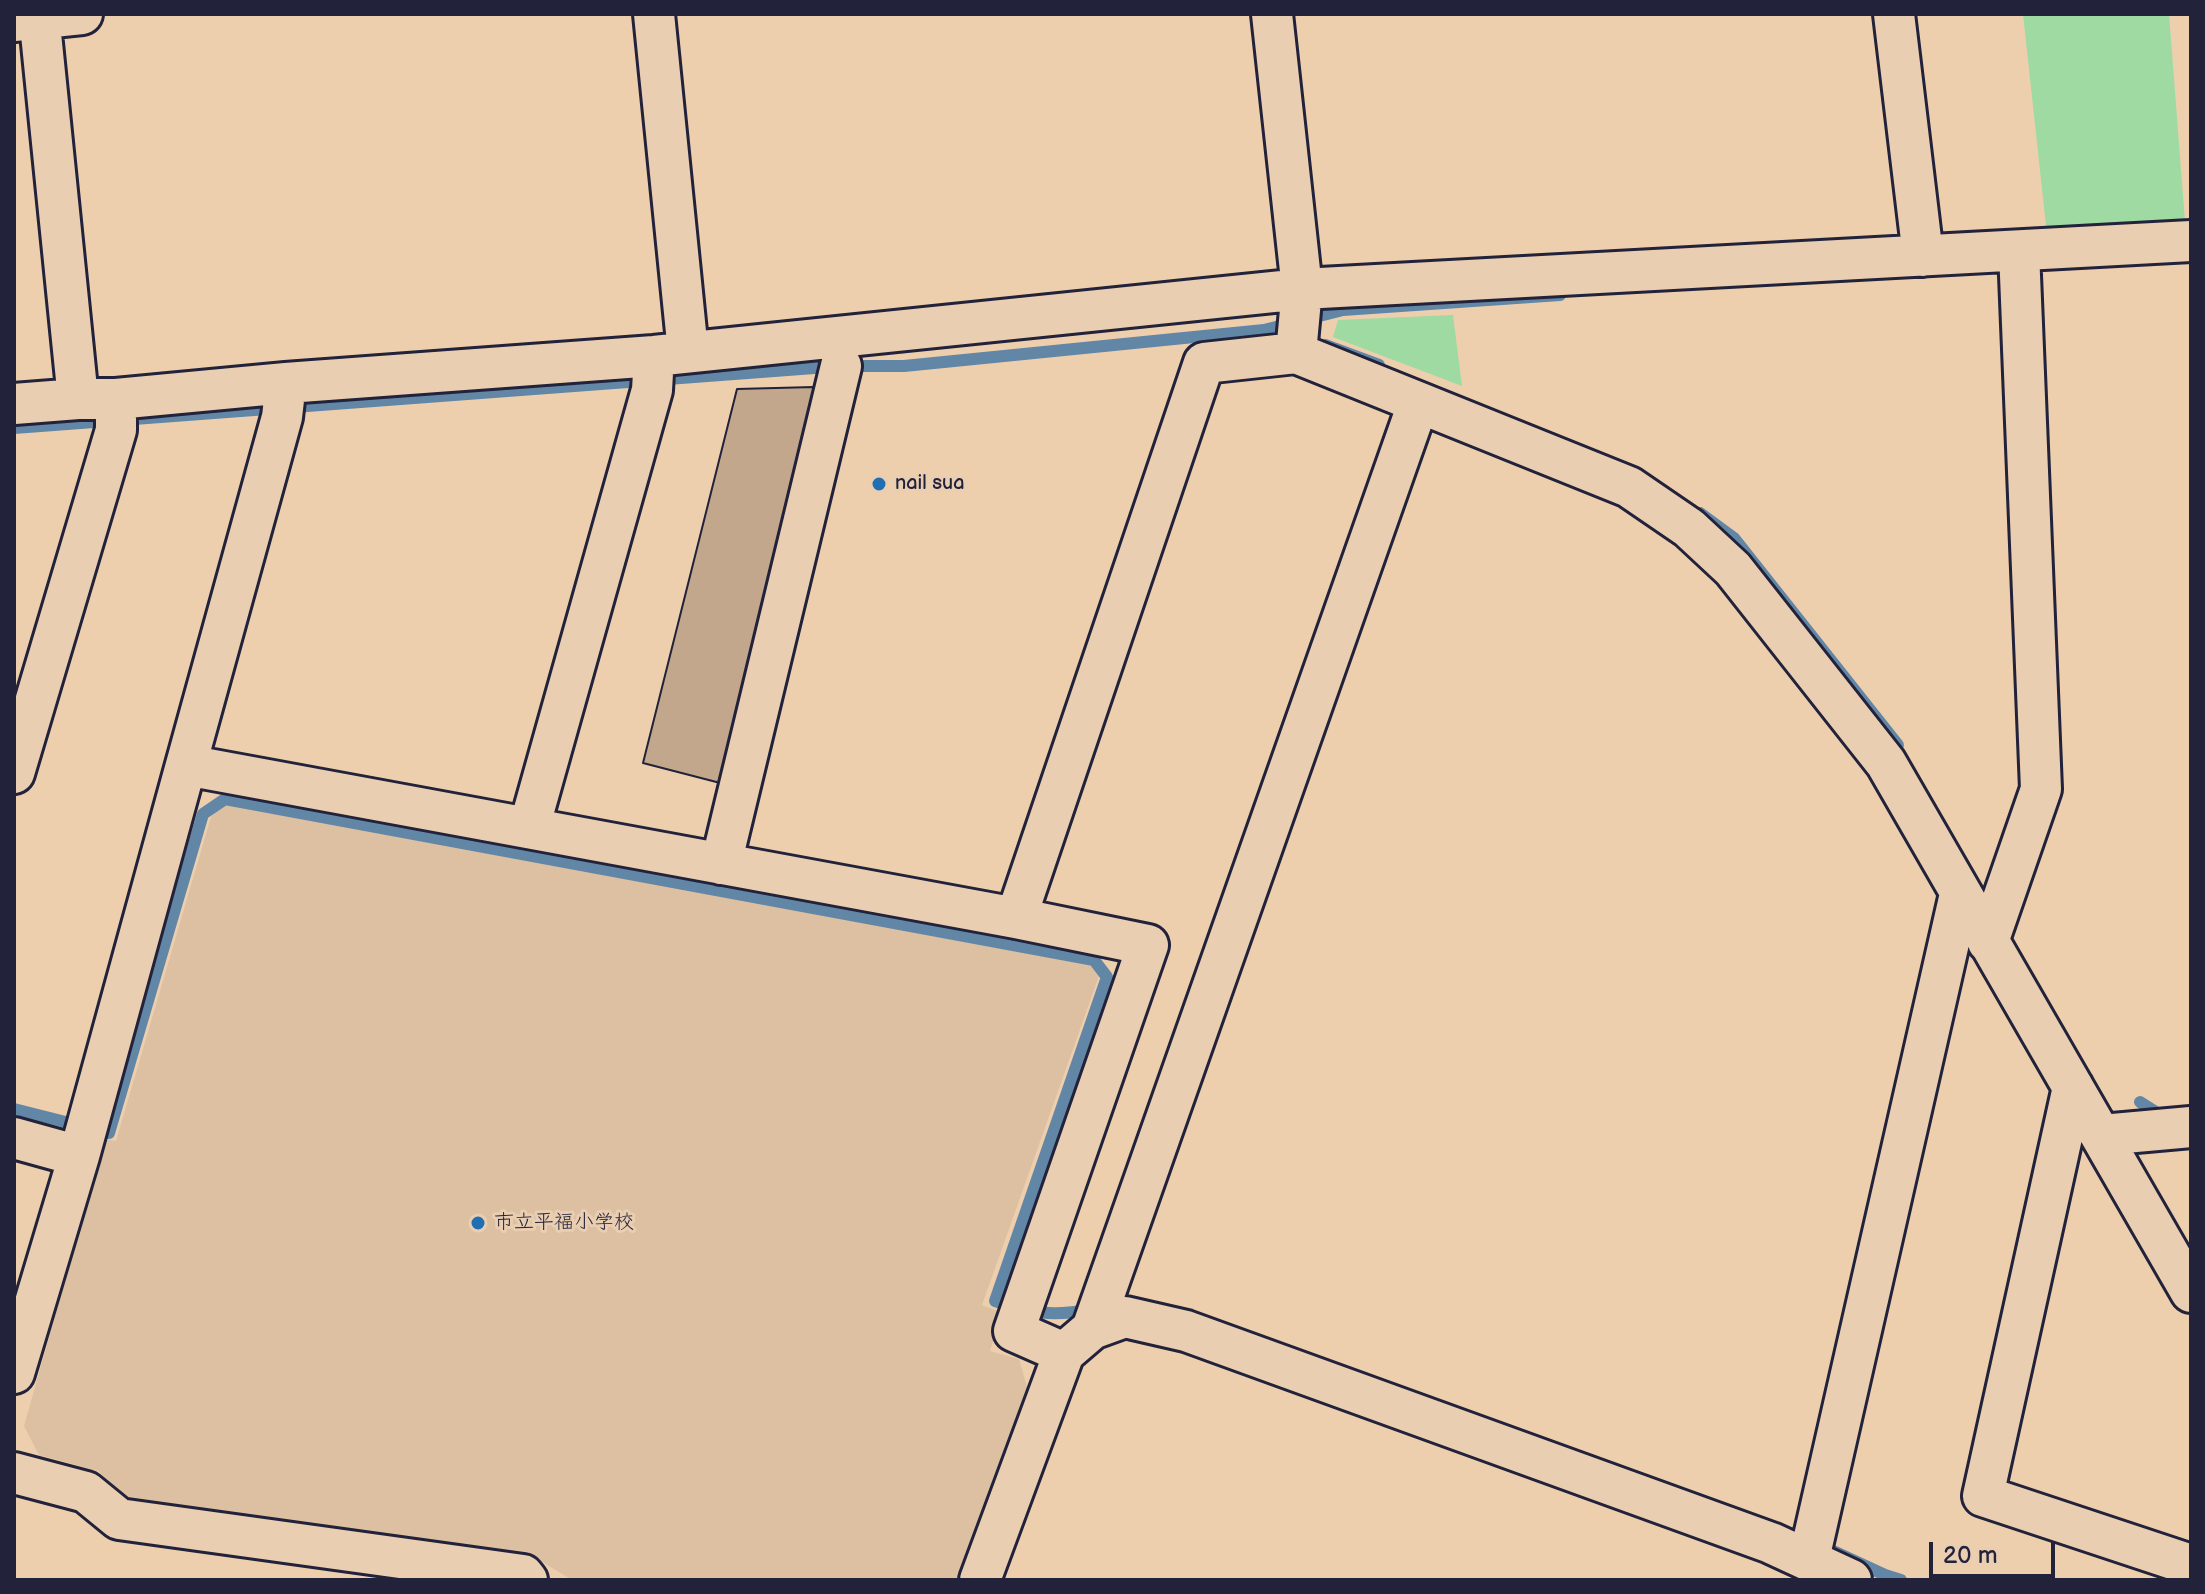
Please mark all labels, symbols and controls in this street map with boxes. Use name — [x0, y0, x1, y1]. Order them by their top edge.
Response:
place label: nail sua — [895, 472, 964, 496]
marker: nail sua — [870, 475, 888, 493]
place label: 市立平福小学校 — [494, 1211, 634, 1235]
marker: 市立平福小学校 — [469, 1214, 487, 1232]
scale bar — [1933, 1526, 2059, 1576]
text: 20 m — [1943, 1541, 1998, 1570]

